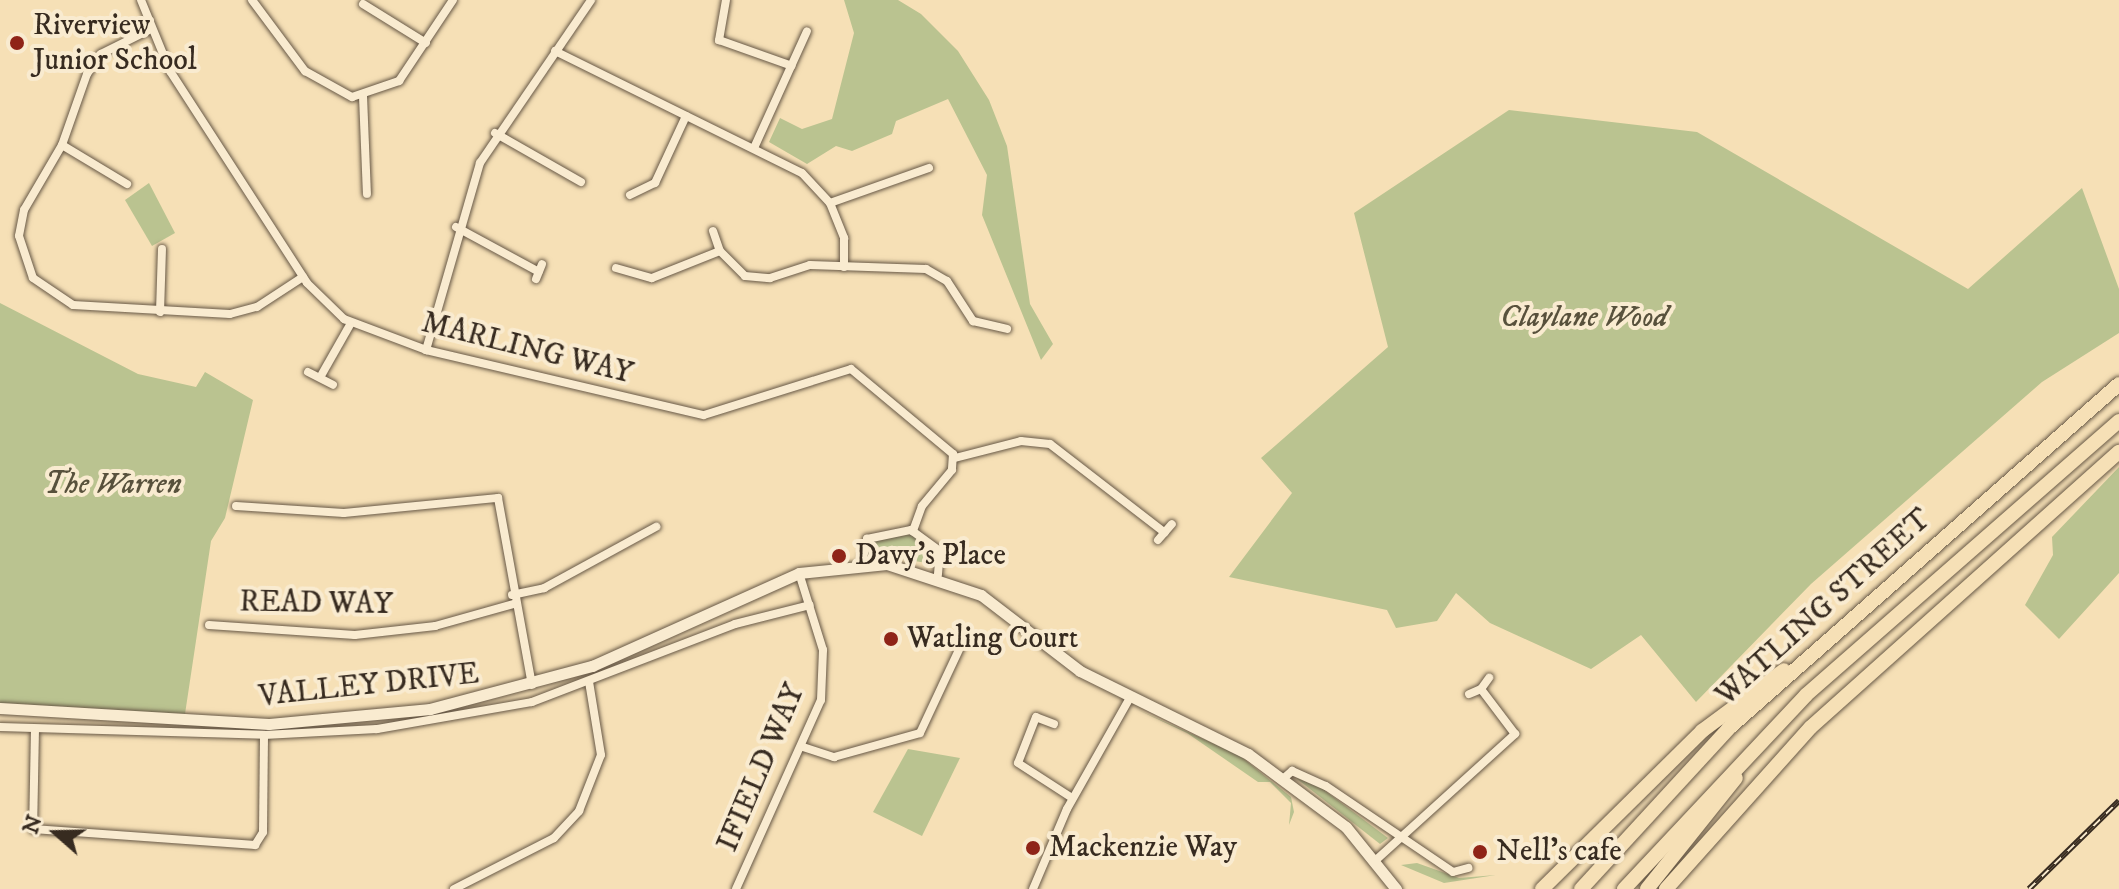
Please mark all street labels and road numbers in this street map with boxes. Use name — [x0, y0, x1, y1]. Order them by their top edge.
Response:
street label: MARLING WAY — [418, 305, 636, 393]
street label: WATLING STREET — [1709, 502, 1939, 714]
street label: READ WAY — [239, 585, 393, 623]
street label: VALLEY DRIVE — [257, 657, 481, 715]
street label: IFIELD WAY — [711, 679, 813, 857]

